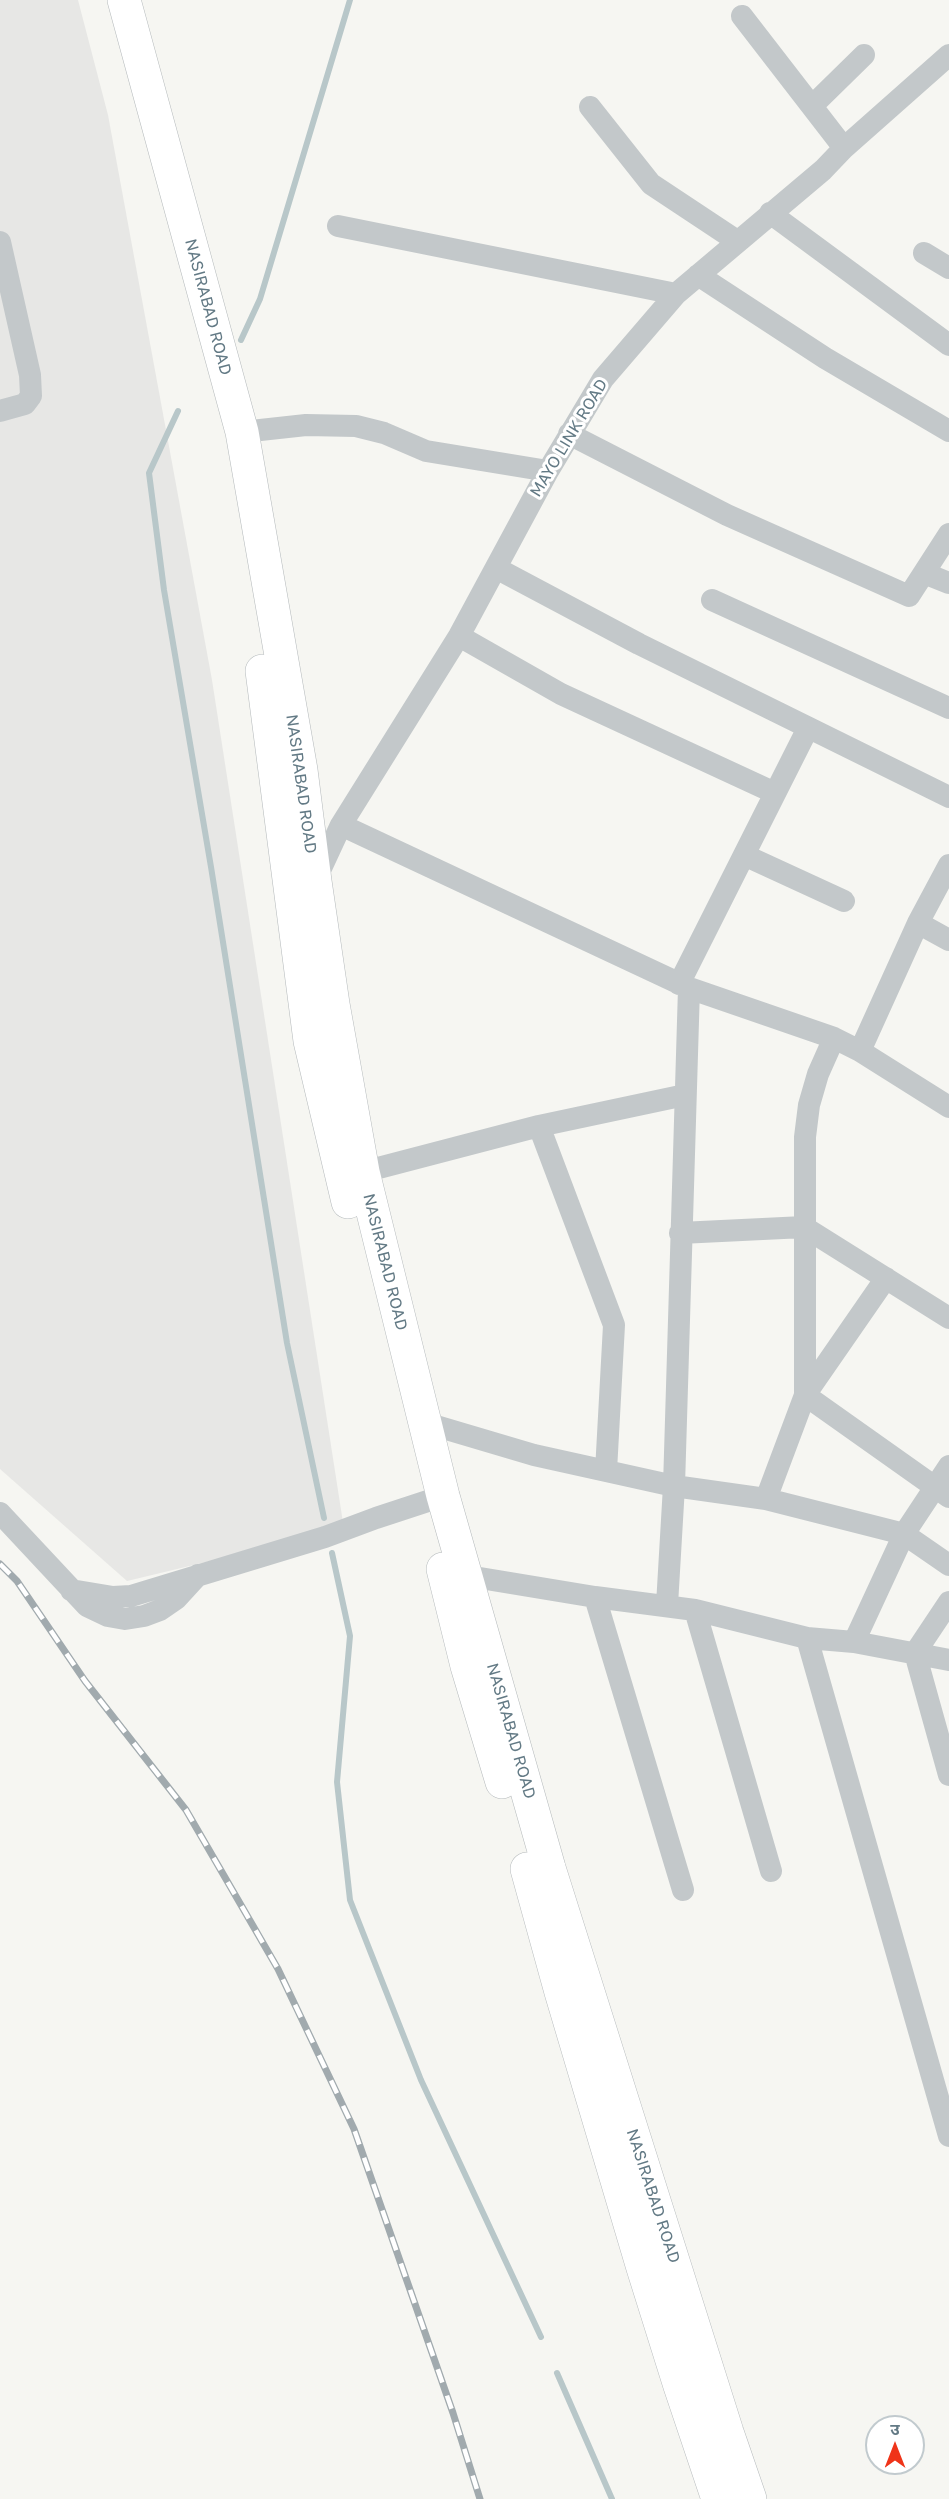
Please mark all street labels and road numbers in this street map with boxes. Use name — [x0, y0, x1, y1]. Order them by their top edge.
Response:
street label: NASIRABAD ROAD — [181, 237, 235, 377]
street label: MAYO LINK ROAD — [526, 376, 612, 500]
street label: NASIRABAD ROAD — [282, 713, 320, 855]
street label: NASIRABAD ROAD — [359, 1192, 411, 1332]
street label: NASIRABAD ROAD — [482, 1661, 540, 1801]
street label: NASIRABAD ROAD — [622, 2126, 684, 2266]

